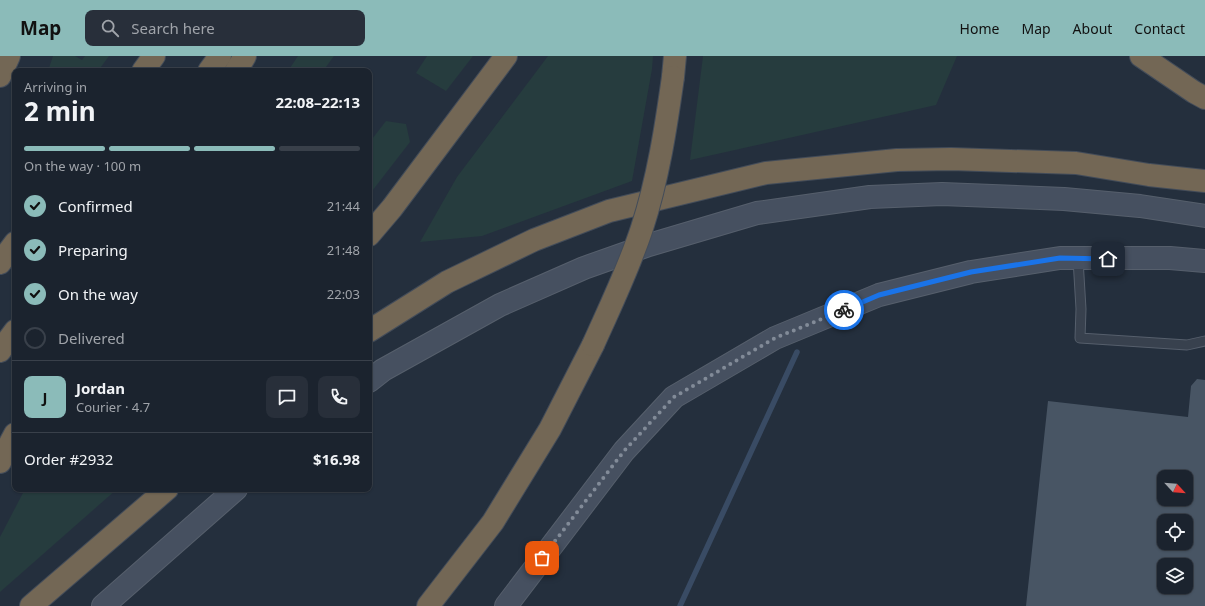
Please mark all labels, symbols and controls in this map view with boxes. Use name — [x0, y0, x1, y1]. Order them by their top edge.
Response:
search box — [85, 10, 365, 46]
text: Map — [20, 15, 61, 41]
icon: search — [99, 17, 121, 39]
text: Search here — [131, 18, 215, 38]
text: Home — [960, 19, 999, 38]
text: Map — [1021, 19, 1051, 38]
text: About — [1073, 19, 1112, 38]
text: Contact — [1134, 19, 1185, 38]
text: Arriving in — [24, 78, 87, 96]
text: 22:08–22:13 — [275, 92, 360, 112]
text: 2 min — [24, 93, 96, 129]
text: On the way · 100 m — [24, 157, 141, 175]
icon: check — [24, 195, 46, 217]
text: Confirmed — [58, 196, 133, 216]
text: 21:44 — [327, 197, 360, 215]
icon: check — [24, 239, 46, 261]
text: Preparing — [58, 240, 128, 260]
text: 21:48 — [327, 241, 360, 259]
pin — [1091, 242, 1125, 276]
icon: home — [1097, 248, 1119, 270]
icon: check — [24, 283, 46, 305]
text: On the way — [58, 284, 138, 304]
text: 22:03 — [327, 285, 360, 303]
courier — [824, 290, 864, 330]
icon: bike — [833, 299, 855, 321]
text: Delivered — [58, 328, 125, 348]
button: chat — [266, 376, 308, 418]
button: phone — [318, 376, 360, 418]
text: Jordan — [76, 378, 125, 398]
text: J — [43, 387, 47, 407]
text: Courier · 4.7 — [76, 398, 150, 416]
text: Order #2932 — [24, 449, 113, 469]
text: $16.98 — [313, 449, 360, 469]
north arrow — [1157, 470, 1193, 506]
map controls — [1157, 470, 1193, 594]
button: locate — [1157, 514, 1193, 550]
pin — [525, 541, 559, 575]
icon: bag — [531, 547, 553, 569]
button: layers — [1157, 558, 1193, 594]

